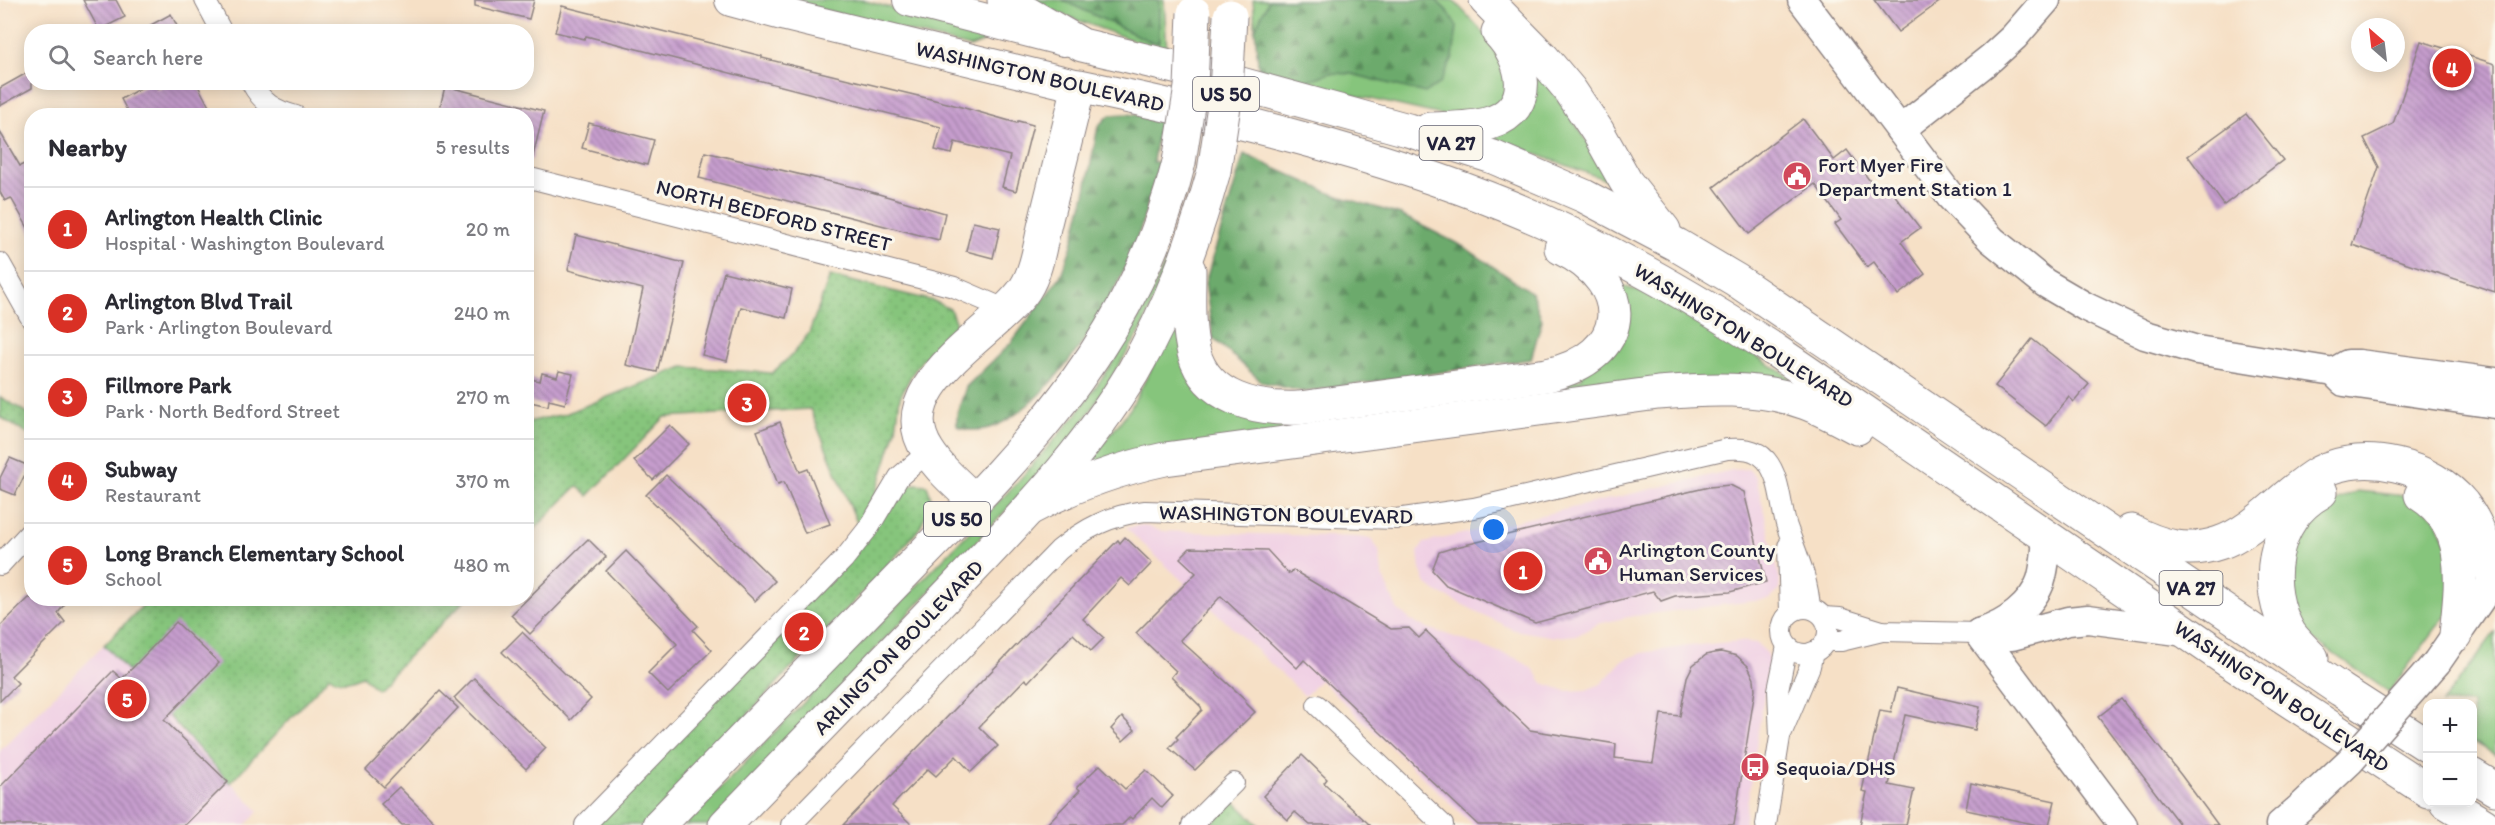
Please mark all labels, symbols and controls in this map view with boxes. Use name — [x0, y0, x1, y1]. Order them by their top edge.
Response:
north arrow — [2351, 18, 2405, 72]
search box — [24, 24, 534, 90]
street label: WASHINGTON BOULEVARD — [913, 35, 1167, 117]
icon: search — [45, 41, 78, 74]
text: Search here — [93, 44, 203, 71]
pin: 4 — [2432, 46, 2472, 90]
road number: US 50 — [1193, 77, 1259, 111]
road number: VA 27 — [1420, 126, 1482, 160]
text: Nearby — [48, 131, 127, 163]
text: 5 results — [436, 135, 510, 159]
place label: Fort Myer Fire Department Station 1 — [1818, 152, 2012, 201]
public building icon: Fort Myer Fire Department Station 1 — [1781, 160, 1813, 192]
street label: NORTH BEDFORD STREET — [654, 174, 894, 256]
text: Arlington Health Clinic — [105, 204, 322, 231]
text: 1 — [63, 217, 72, 241]
text: 20 m — [466, 217, 510, 241]
text: Hospital · Washington Boulevard — [105, 231, 384, 255]
street label: WASHINGTON BOULEVARD — [1630, 257, 1859, 413]
text: Arlington Blvd Trail — [105, 288, 292, 315]
text: 2 — [62, 301, 73, 325]
text: 240 m — [454, 301, 510, 325]
text: Park · Arlington Boulevard — [105, 315, 333, 339]
text: Fillmore Park — [105, 372, 231, 399]
pin: 3 — [728, 380, 766, 426]
text: 3 — [62, 385, 73, 409]
text: 270 m — [456, 385, 510, 409]
text: Park · North Bedford Street — [105, 399, 340, 423]
text: Subway — [105, 456, 177, 483]
text: 4 — [61, 469, 74, 493]
text: 370 m — [456, 469, 510, 493]
text: Restaurant — [105, 483, 201, 507]
street label: WASHINGTON BOULEVARD — [1159, 499, 1413, 529]
road number: US 50 — [924, 502, 990, 536]
your location — [1479, 515, 1508, 544]
place label: Arlington County Human Services — [1619, 537, 1775, 586]
text: Long Branch Elementary School — [105, 540, 404, 567]
public building icon: Arlington County Human Services — [1582, 545, 1614, 577]
pin: 1 — [1504, 548, 1543, 594]
text: 5 — [62, 553, 73, 577]
text: 480 m — [453, 553, 510, 577]
street label: ARLINGTON BOULEVARD — [808, 554, 988, 740]
text: School — [105, 567, 162, 591]
road number: VA 27 — [2160, 571, 2222, 605]
pin: 2 — [784, 610, 824, 654]
street label: WASHINGTON BOULEVARD — [2170, 615, 2394, 778]
pin: 5 — [108, 676, 146, 722]
map controls — [2423, 699, 2477, 807]
button: + — [2423, 699, 2477, 753]
bus stop icon: Sequoia/DHS — [1739, 751, 1771, 783]
button: − — [2423, 753, 2477, 807]
place label: Sequoia/DHS — [1776, 755, 1896, 780]

